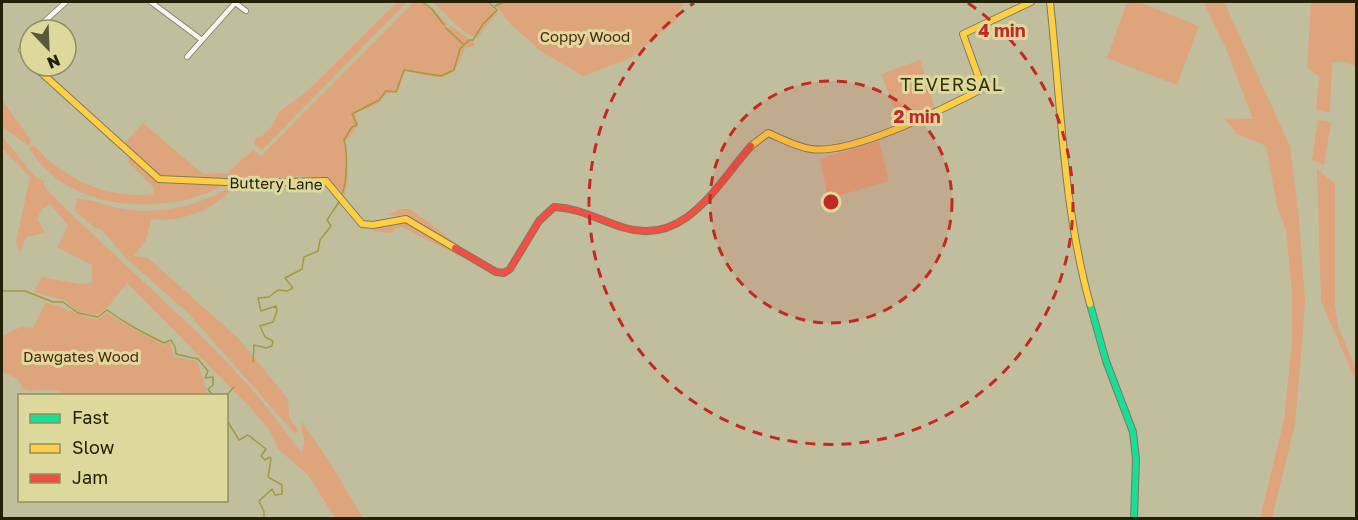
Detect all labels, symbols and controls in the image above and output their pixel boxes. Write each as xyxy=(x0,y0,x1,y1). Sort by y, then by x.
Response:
north arrow xyxy=(18,18,78,78)
text: 4 min xyxy=(978,19,1026,41)
park label: Coppy Wood xyxy=(540,27,630,45)
text: N xyxy=(44,50,63,73)
district label: TEVERSAL xyxy=(900,73,1004,95)
text: 2 min xyxy=(893,105,941,127)
street label: Buttery Lane xyxy=(229,173,323,193)
centre of rings xyxy=(821,192,841,212)
park label: Dawgates Wood xyxy=(23,347,139,365)
legend xyxy=(18,394,228,502)
text: Fast xyxy=(72,406,109,428)
text: Slow xyxy=(72,436,115,458)
text: Jam xyxy=(72,466,108,488)

